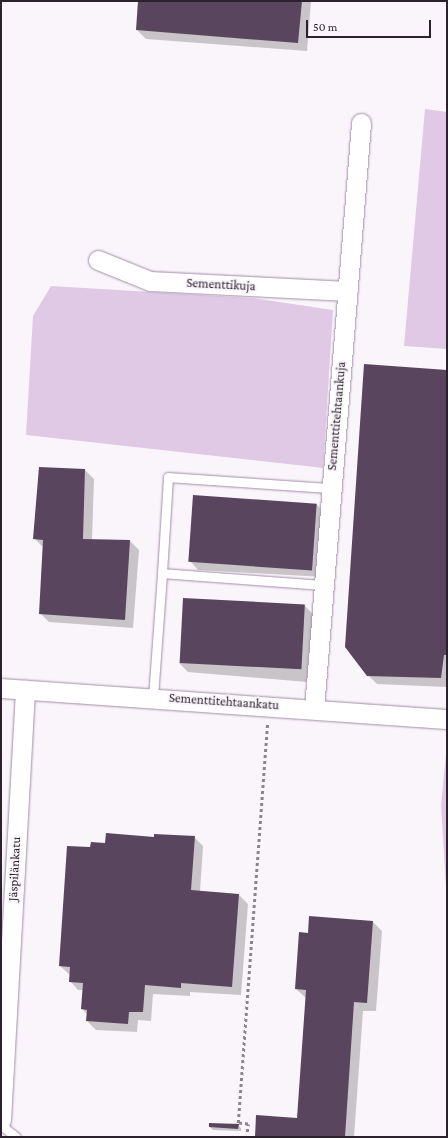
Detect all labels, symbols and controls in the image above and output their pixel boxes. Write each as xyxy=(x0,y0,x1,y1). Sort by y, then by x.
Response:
scale bar xyxy=(308,12,433,38)
text: 50 m xyxy=(313,20,337,34)
street label: Sementtikuja xyxy=(186,275,256,295)
street label: Sementtitehtaankuja xyxy=(324,361,350,471)
street label: Sementtitehtaankatu xyxy=(168,690,280,714)
street label: Jäspilänkatu xyxy=(6,836,24,902)

